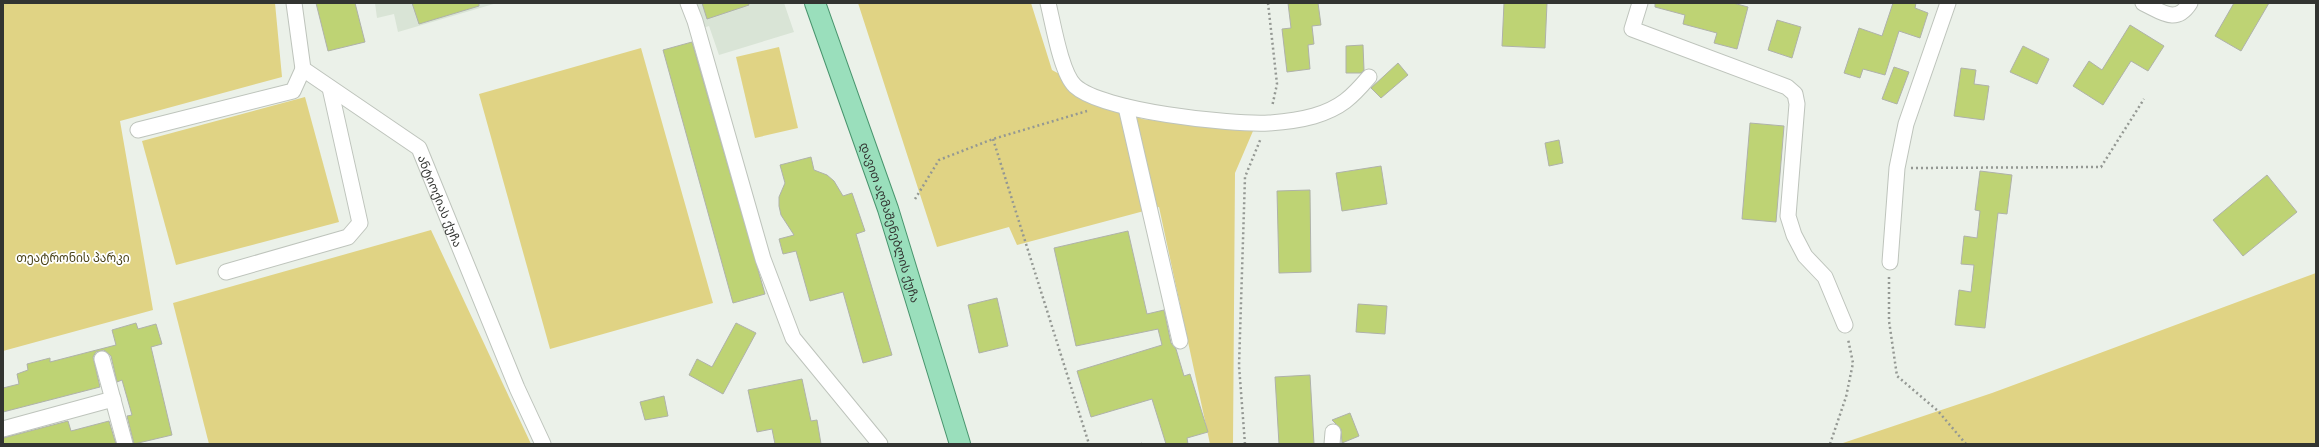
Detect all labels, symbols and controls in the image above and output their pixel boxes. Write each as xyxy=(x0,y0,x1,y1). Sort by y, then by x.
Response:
street label: დავით აღმაშენებლის ქუჩა xyxy=(856,140,924,304)
street label: ანტიოქიას ქუჩა xyxy=(415,153,466,249)
park label: თეატრონის პარკი xyxy=(16,250,130,265)

